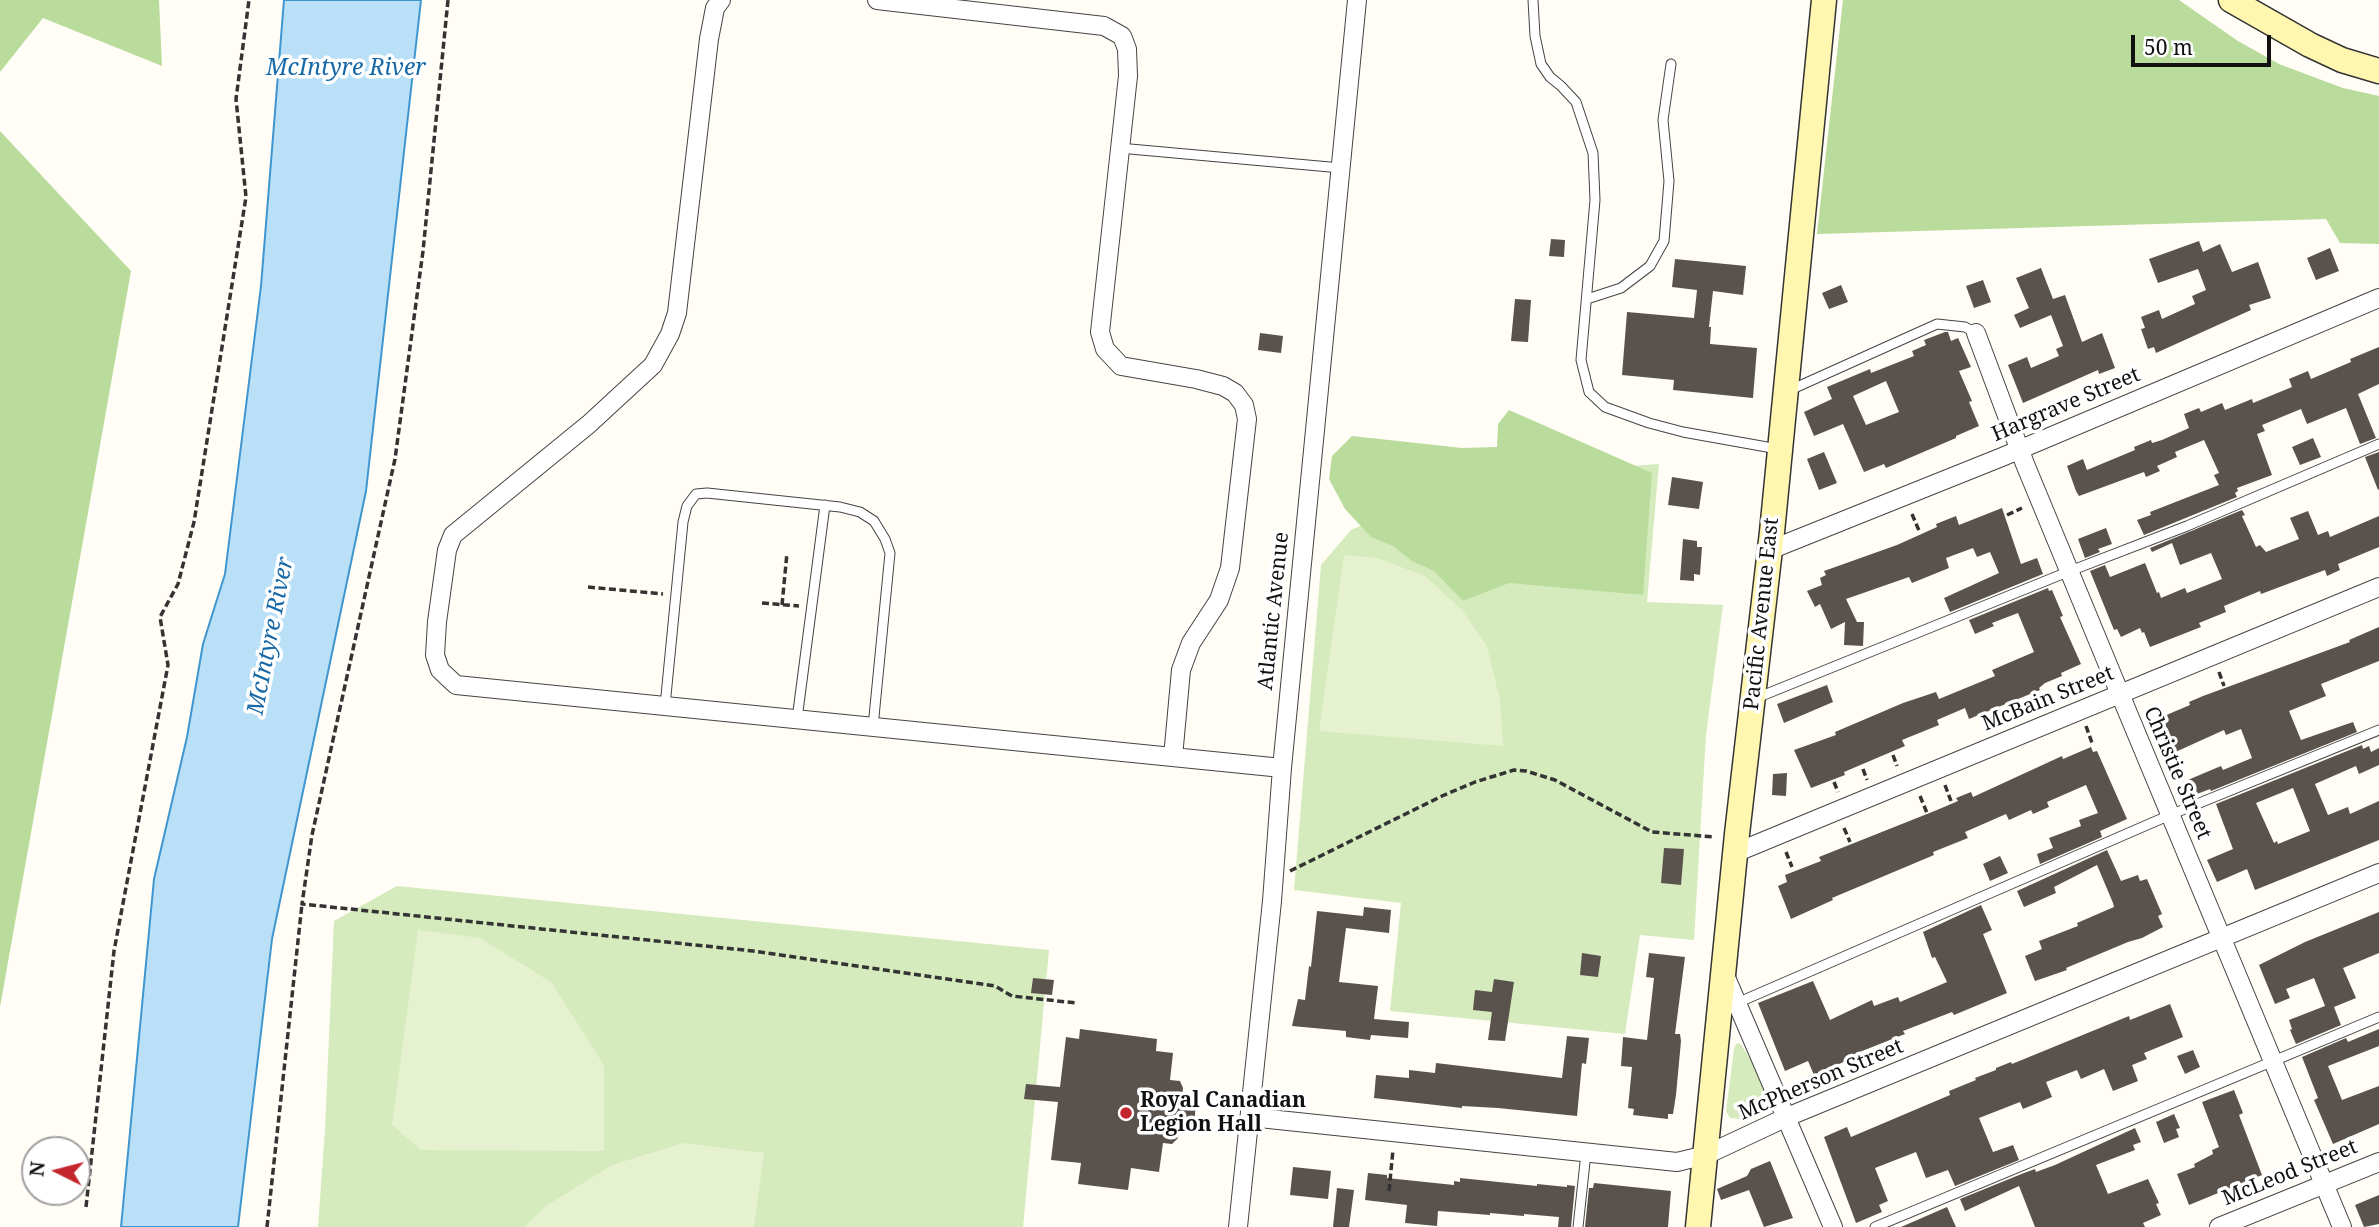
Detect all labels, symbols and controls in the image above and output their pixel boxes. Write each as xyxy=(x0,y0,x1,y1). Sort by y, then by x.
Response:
scale bar xyxy=(2134,21,2274,65)
text: 50 m xyxy=(2144,33,2193,61)
water label: McIntyre River xyxy=(266,54,426,82)
street label: Hargrave Street xyxy=(1988,362,2144,448)
street label: Pacific Avenue East xyxy=(1739,516,1785,712)
street label: Atlantic Avenue xyxy=(1253,531,1295,691)
water label: McIntyre River xyxy=(242,555,300,717)
street label: McBain Street xyxy=(1978,661,2118,737)
street label: Christie Street xyxy=(2138,703,2216,843)
street label: McPherson Street xyxy=(1735,1034,1907,1126)
place label: Royal Canadian Legion Hall xyxy=(1140,1088,1306,1138)
marker: Royal Canadian Legion Hall xyxy=(1118,1105,1134,1121)
street label: McLeod Street xyxy=(2219,1134,2361,1212)
north arrow xyxy=(21,1136,91,1206)
text: N xyxy=(23,1160,51,1178)

